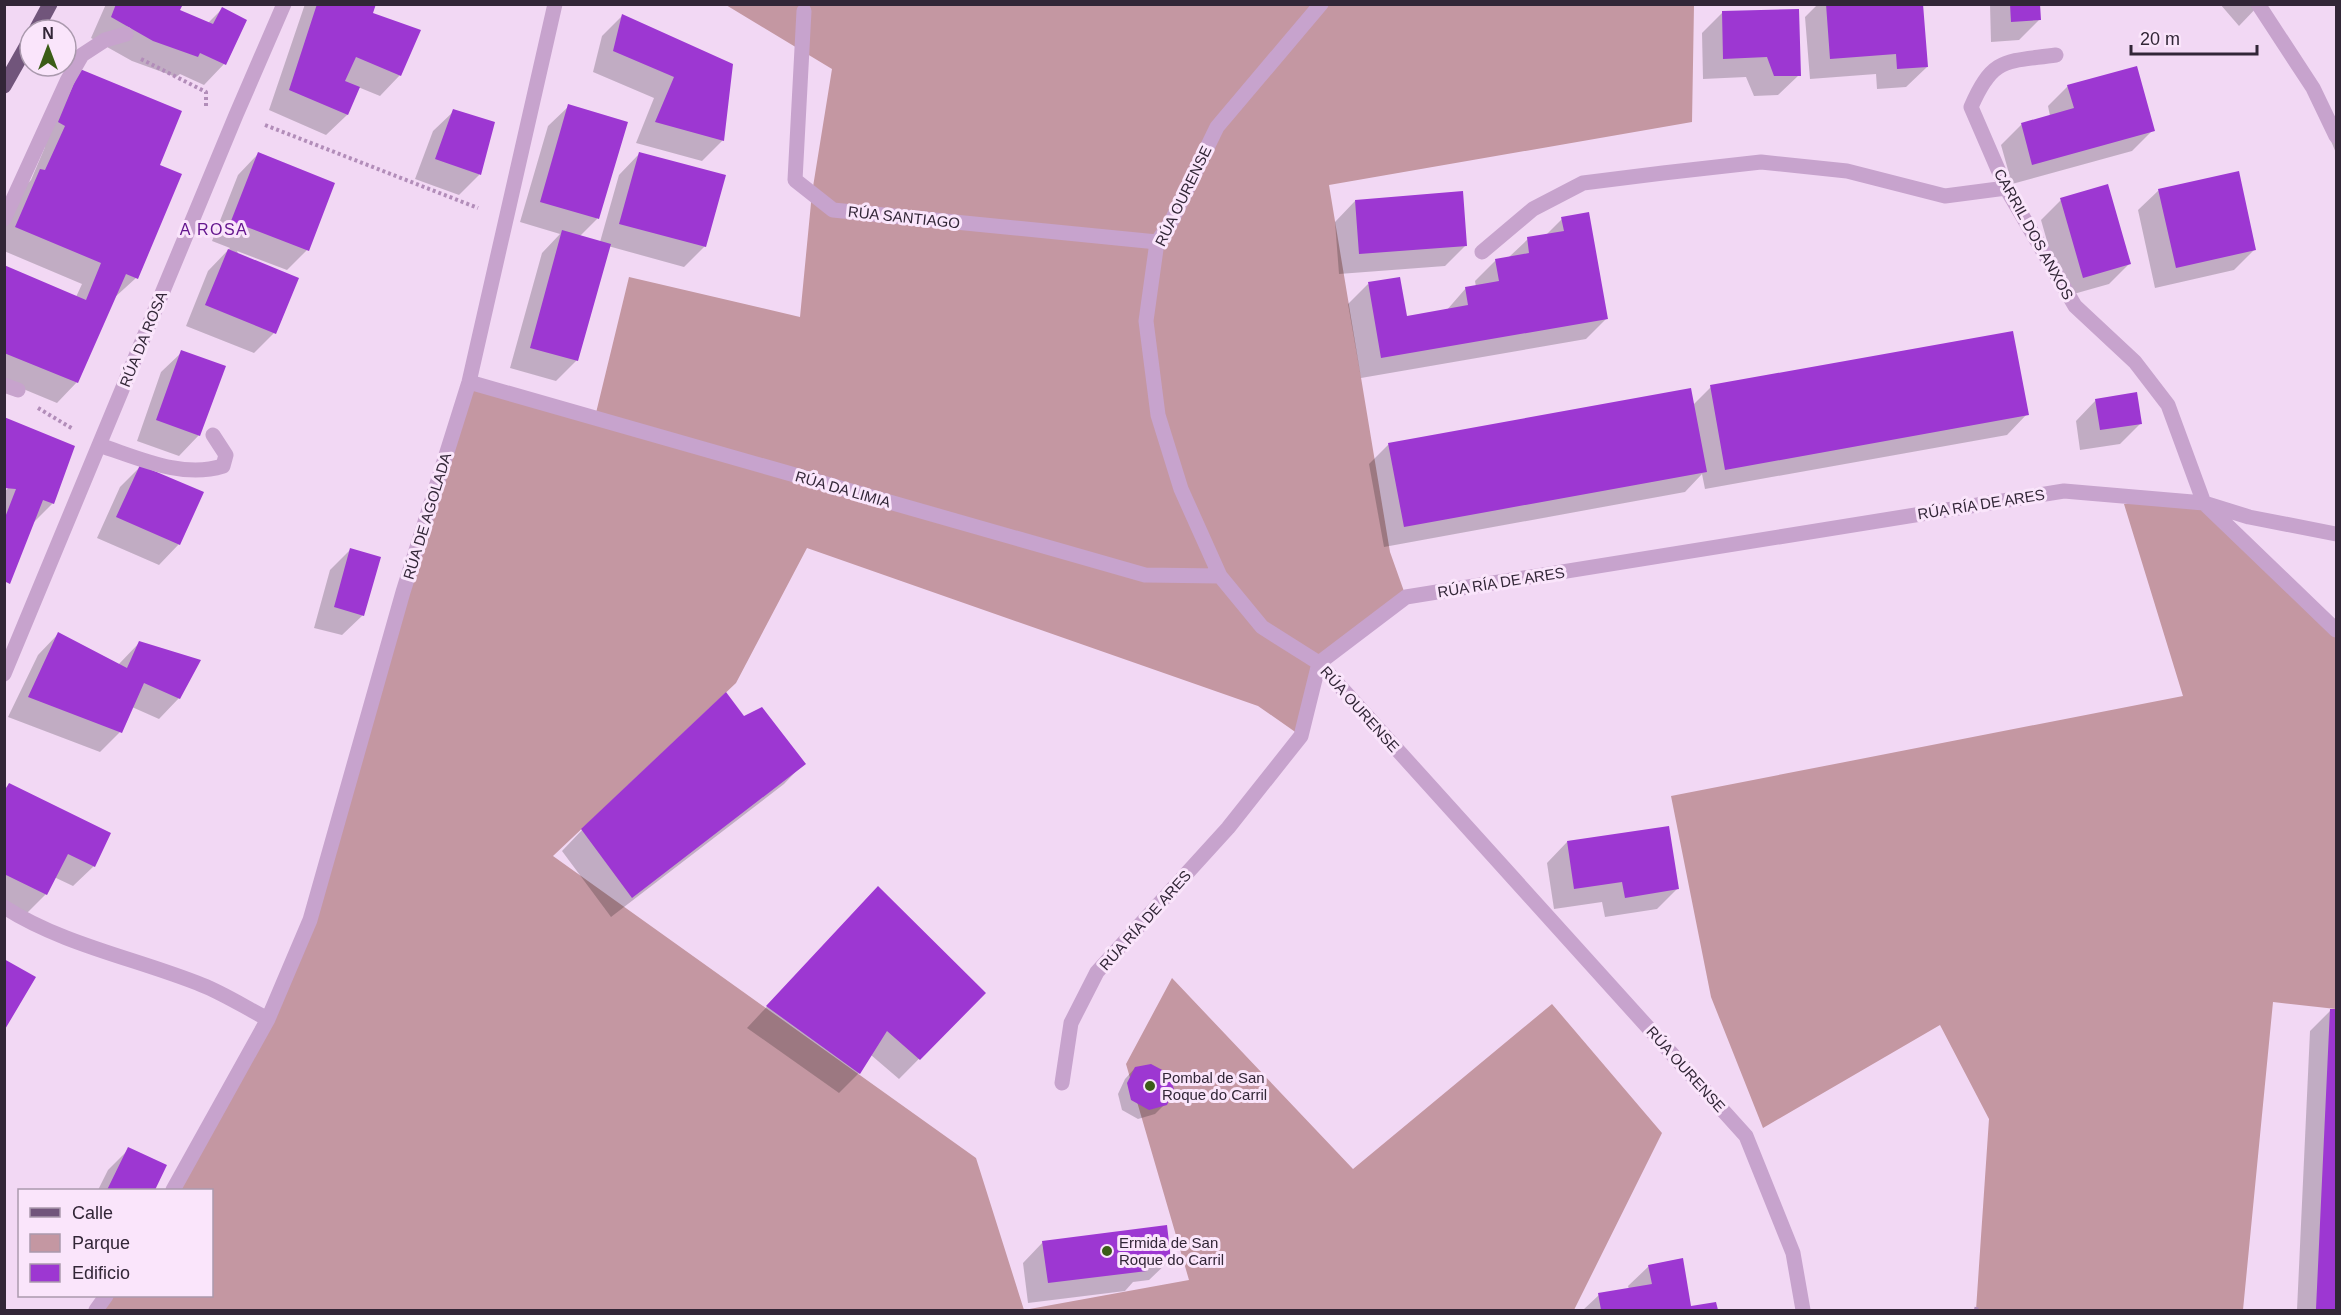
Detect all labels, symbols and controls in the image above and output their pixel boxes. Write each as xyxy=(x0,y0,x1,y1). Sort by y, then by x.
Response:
north arrow xyxy=(18,18,78,78)
scale bar xyxy=(2131,18,2257,56)
text: N xyxy=(42,25,54,42)
text: 20 m xyxy=(2140,29,2180,49)
street label: RÚA OURENSE xyxy=(1151,143,1215,249)
street label: CARRIL DOS ANXOS xyxy=(1991,166,2077,302)
street label: RÚA SANTIAGO xyxy=(847,203,961,231)
district label: A ROSA xyxy=(180,221,248,238)
street label: RÚA DA ROSA xyxy=(116,289,170,389)
street label: RÚA DE AGOLADA xyxy=(400,451,454,581)
street label: RÚA DA LIMIA xyxy=(793,467,893,511)
street label: RÚA RÍA DE ARES xyxy=(1916,486,2046,522)
street label: RÚA RÍA DE ARES xyxy=(1436,564,1566,600)
street label: RÚA OURENSE xyxy=(1317,663,1403,755)
street label: RÚA RÍA DE ARES xyxy=(1096,867,1194,973)
street label: RÚA OURENSE xyxy=(1643,1023,1729,1115)
place label: Pombal de San Roque do Carril xyxy=(1162,1069,1267,1103)
marker: Pombal de San Roque do Carril xyxy=(1143,1079,1157,1093)
legend xyxy=(18,1189,213,1297)
text: Calle xyxy=(72,1203,113,1223)
text: Parque xyxy=(72,1233,130,1253)
place label: Ermida de San Roque do Carril xyxy=(1119,1234,1224,1268)
marker: Ermida de San Roque do Carril xyxy=(1100,1244,1114,1258)
text: Edificio xyxy=(72,1263,130,1283)

